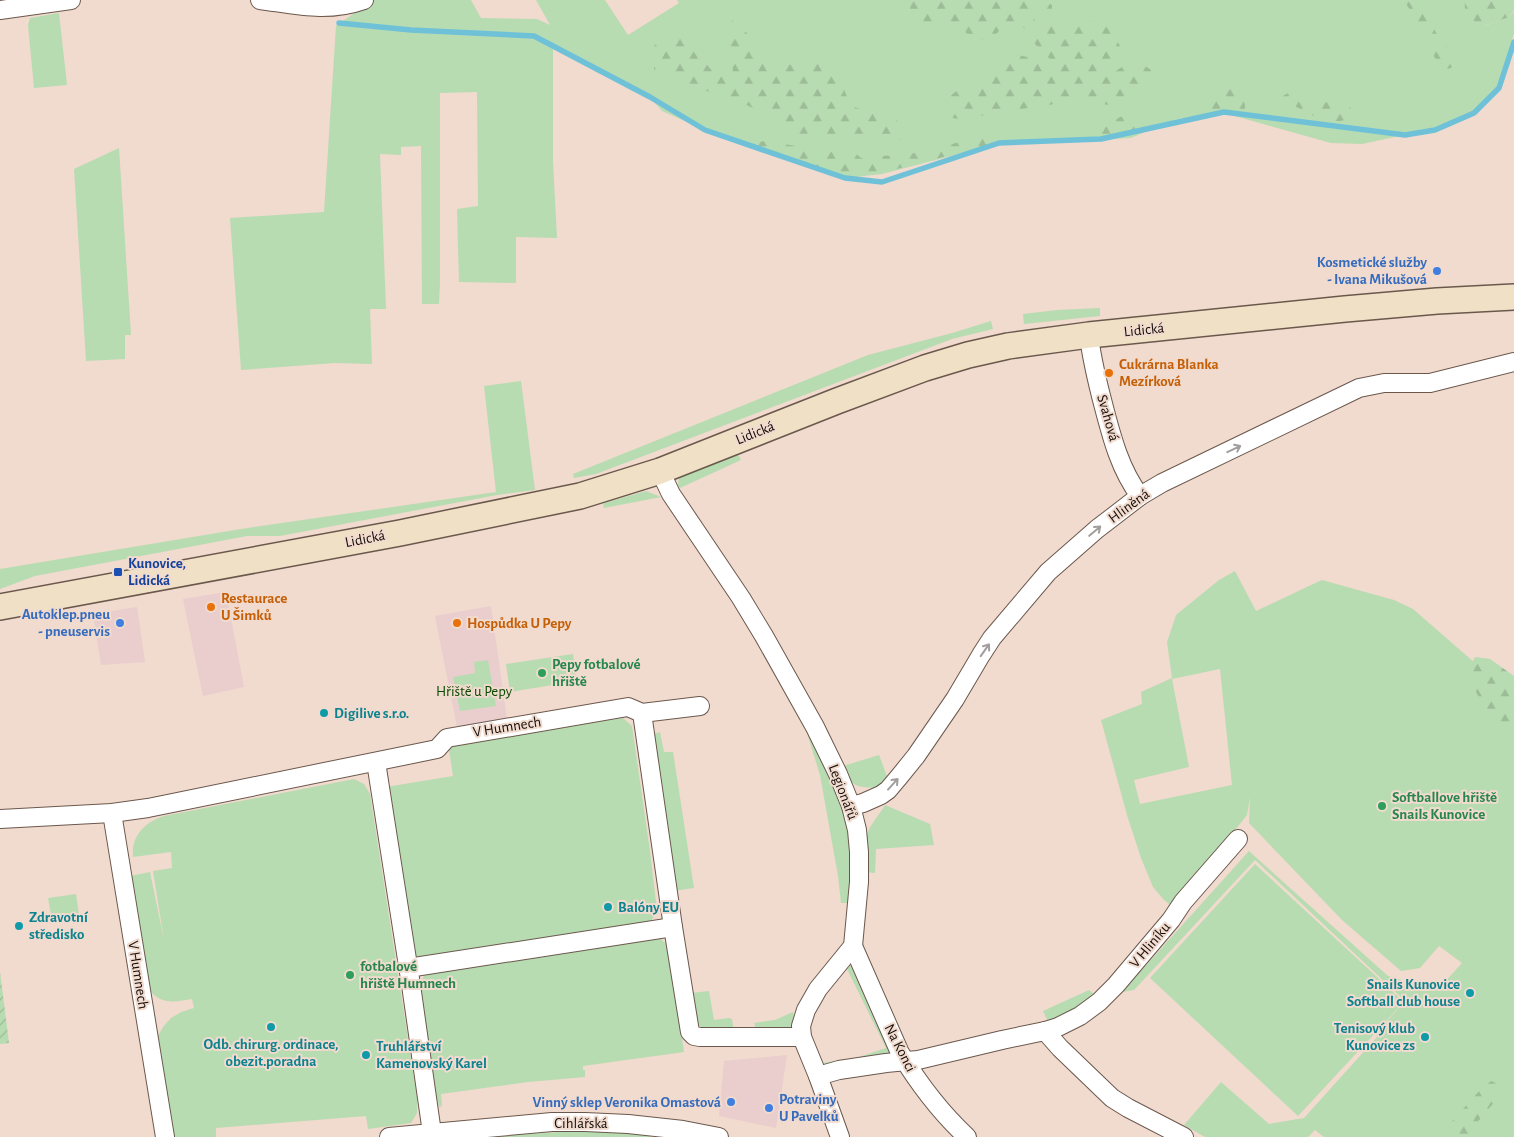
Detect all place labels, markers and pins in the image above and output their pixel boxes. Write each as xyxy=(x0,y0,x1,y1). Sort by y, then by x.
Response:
place label: Kosmetické služby - Ivana Mikušová xyxy=(1317,255,1427,287)
marker: Kosmetické služby - Ivana Mikušová xyxy=(1431,265,1443,277)
place label: Cukrárna Blanka Mezírková xyxy=(1119,357,1219,389)
marker: Cukrárna Blanka Mezírková xyxy=(1103,367,1115,379)
place label: Kunovice, Lidická xyxy=(128,556,186,588)
marker: Kunovice, Lidická xyxy=(112,566,124,578)
place label: Restaurace U Šimků xyxy=(221,591,287,623)
marker: Restaurace U Šimků xyxy=(205,601,217,613)
place label: Autoklep.pneu - pneuservis xyxy=(22,607,110,639)
place label: Hospůdka U Pepy xyxy=(467,616,572,631)
marker: Autoklep.pneu - pneuservis xyxy=(114,617,126,629)
marker: Hospůdka U Pepy xyxy=(451,617,463,629)
place label: Pepy fotbalové hřiště xyxy=(552,657,641,689)
marker: Pepy fotbalové hřiště xyxy=(536,667,548,679)
place label: Digilive s.r.o. xyxy=(334,706,409,721)
marker: Digilive s.r.o. xyxy=(318,707,330,719)
place label: Softballove hřiště Snails Kunovice xyxy=(1392,790,1497,822)
marker: Softballove hřiště Snails Kunovice xyxy=(1376,800,1388,812)
place label: Balóny EU xyxy=(618,900,679,915)
marker: Balóny EU xyxy=(602,901,614,913)
place label: Zdravotní středisko xyxy=(29,910,89,942)
marker: Zdravotní středisko xyxy=(13,920,25,932)
place label: fotbalové hřiště Humnech xyxy=(360,959,456,991)
marker: fotbalové hřiště Humnech xyxy=(344,969,356,981)
place label: Snails Kunovice Softball club house xyxy=(1347,977,1460,1009)
marker: Snails Kunovice Softball club house xyxy=(1464,987,1476,999)
marker: Odb. chirurg. ordinace, obezit.poradna xyxy=(265,1021,277,1033)
place label: Tenisový klub Kunovice zs xyxy=(1334,1021,1415,1053)
marker: Tenisový klub Kunovice zs xyxy=(1419,1031,1431,1043)
place label: Odb. chirurg. ordinace, obezit.poradna xyxy=(204,1037,338,1069)
place label: Truhlářství Kamenovský Karel xyxy=(376,1039,487,1071)
marker: Truhlářství Kamenovský Karel xyxy=(360,1049,372,1061)
place label: Potraviny U Pavelků xyxy=(779,1092,839,1124)
place label: Vinný sklep Veronika Omastová xyxy=(533,1095,721,1110)
marker: Vinný sklep Veronika Omastová xyxy=(725,1096,737,1108)
marker: Potraviny U Pavelků xyxy=(763,1102,775,1114)

